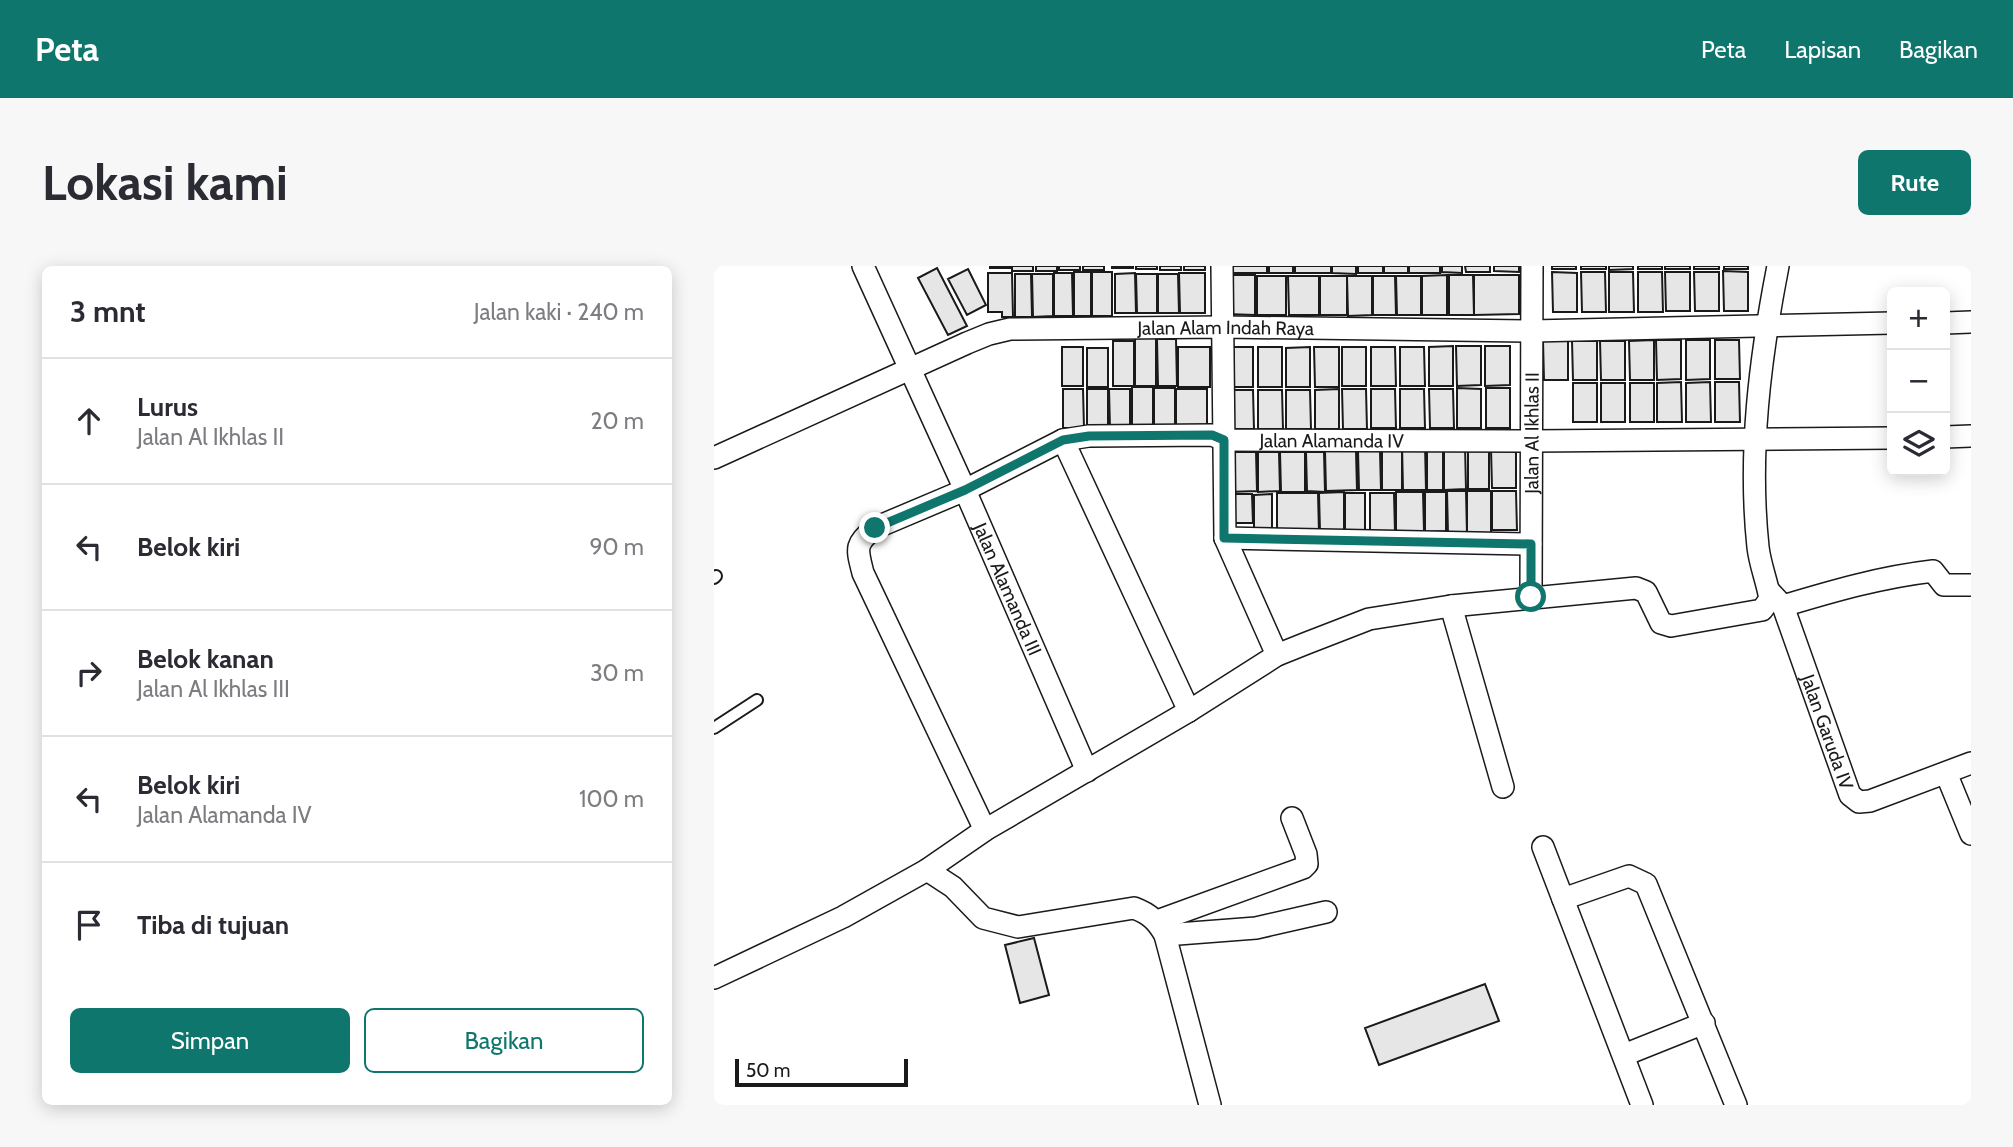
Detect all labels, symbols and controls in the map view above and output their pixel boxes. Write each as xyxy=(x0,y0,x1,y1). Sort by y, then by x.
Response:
text: Peta xyxy=(35,29,99,69)
text: Peta xyxy=(1701,35,1746,64)
text: Lapisan xyxy=(1784,35,1861,64)
text: Bagikan xyxy=(1899,35,1978,64)
button: Rute xyxy=(1858,150,1971,215)
text: Lokasi kami xyxy=(42,153,288,212)
map controls xyxy=(1887,287,1950,476)
button: + xyxy=(1887,287,1950,350)
text: 3 mnt xyxy=(70,293,146,330)
text: Jalan kaki · 240 m xyxy=(474,298,644,326)
street label: Jalan Alam Indah Raya xyxy=(1136,315,1314,340)
button: − xyxy=(1887,350,1950,413)
street label: Jalan Al Ikhlas II xyxy=(1520,372,1543,495)
text: Lurus xyxy=(137,391,198,423)
icon: ahead xyxy=(70,402,108,440)
text: 20 m xyxy=(591,407,644,435)
button: layers xyxy=(1887,413,1950,476)
text: Jalan Al Ikhlas II xyxy=(137,423,284,451)
street label: Jalan Alamanda IV xyxy=(1258,429,1404,452)
route end xyxy=(859,512,890,543)
street label: Jalan Alamanda III xyxy=(969,518,1047,659)
icon: left xyxy=(70,528,108,566)
text: Belok kiri xyxy=(137,531,240,563)
text: 90 m xyxy=(590,533,644,561)
route start xyxy=(1515,581,1546,612)
text: Belok kanan xyxy=(137,643,274,675)
icon: right xyxy=(70,654,108,692)
text: 30 m xyxy=(590,659,644,687)
street label: Jalan Garuda IV xyxy=(1796,670,1859,793)
text: Jalan Al Ikhlas III xyxy=(137,675,290,703)
text: Belok kiri xyxy=(137,769,240,801)
icon: left xyxy=(70,780,108,818)
text: 100 m xyxy=(579,785,644,813)
text: Jalan Alamanda IV xyxy=(137,801,312,829)
icon: arrive xyxy=(70,906,108,944)
text: Tiba di tujuan xyxy=(137,909,289,941)
button: Simpan xyxy=(70,1008,350,1073)
button: Bagikan xyxy=(364,1008,644,1073)
scale bar xyxy=(735,1056,908,1088)
text: 50 m xyxy=(746,1059,790,1082)

